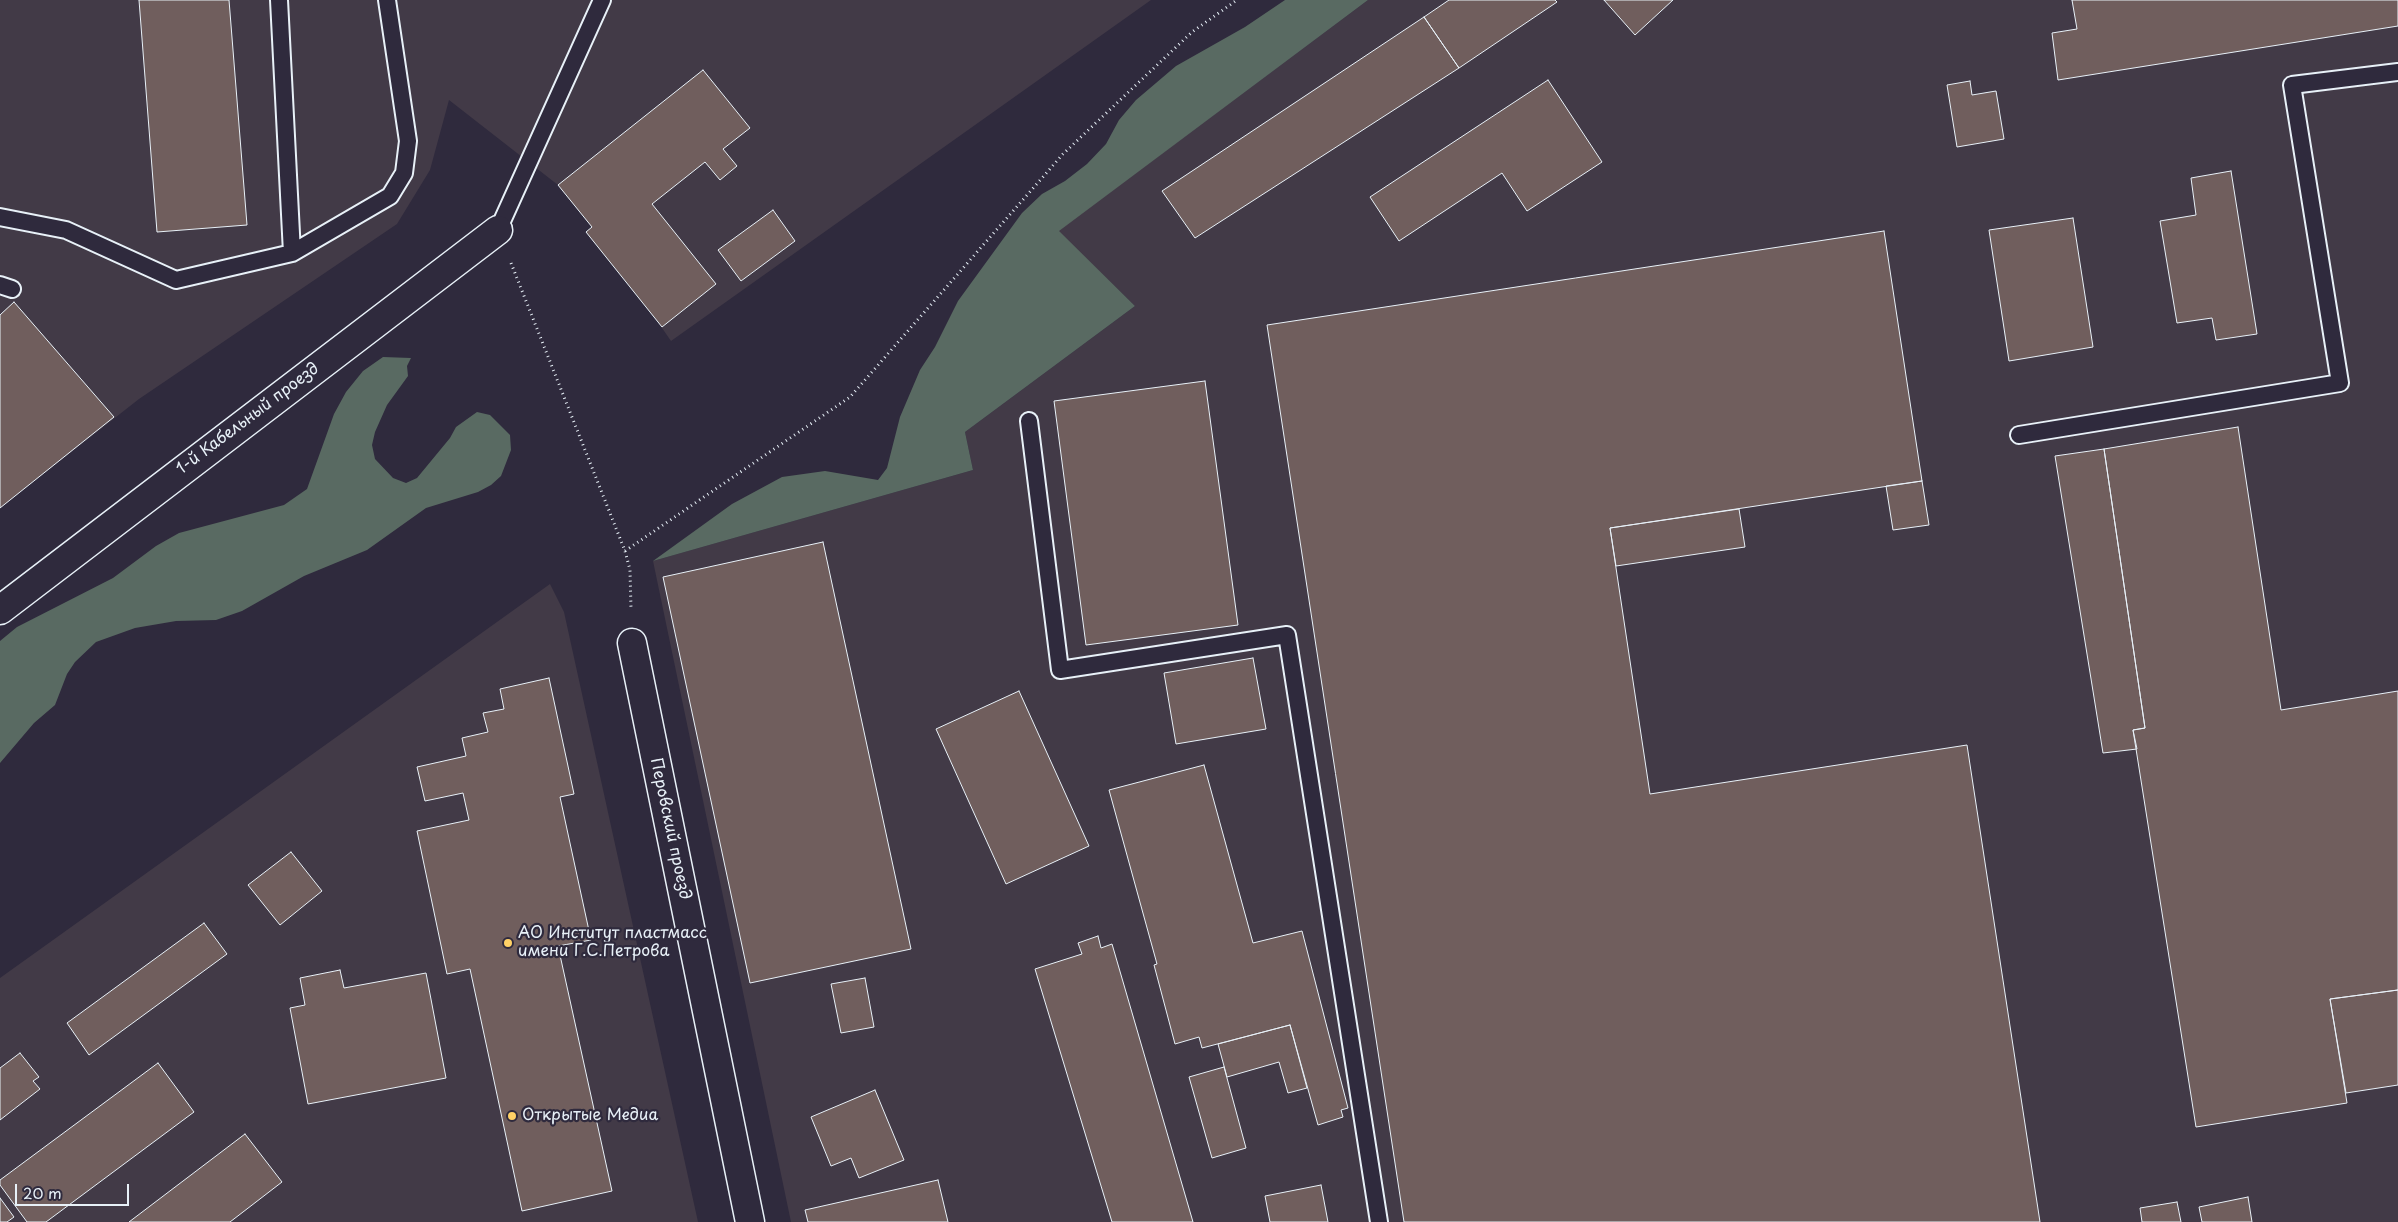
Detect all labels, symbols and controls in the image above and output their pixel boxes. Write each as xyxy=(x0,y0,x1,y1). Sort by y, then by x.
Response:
street label: 1-й Кабельный проезд xyxy=(173,359,323,479)
street label: Перовский проезд xyxy=(646,756,694,902)
place label: АО Институт пластмасс имени Г.С.Петрова xyxy=(518,924,707,962)
marker: АО Институт пластмасс имени Г.С.Петрова xyxy=(502,937,514,949)
place label: Открытые Медиа xyxy=(522,1106,658,1126)
marker: Открытые Медиа xyxy=(506,1110,518,1122)
scale bar xyxy=(18,1174,131,1206)
text: 20 m xyxy=(23,1181,62,1204)

